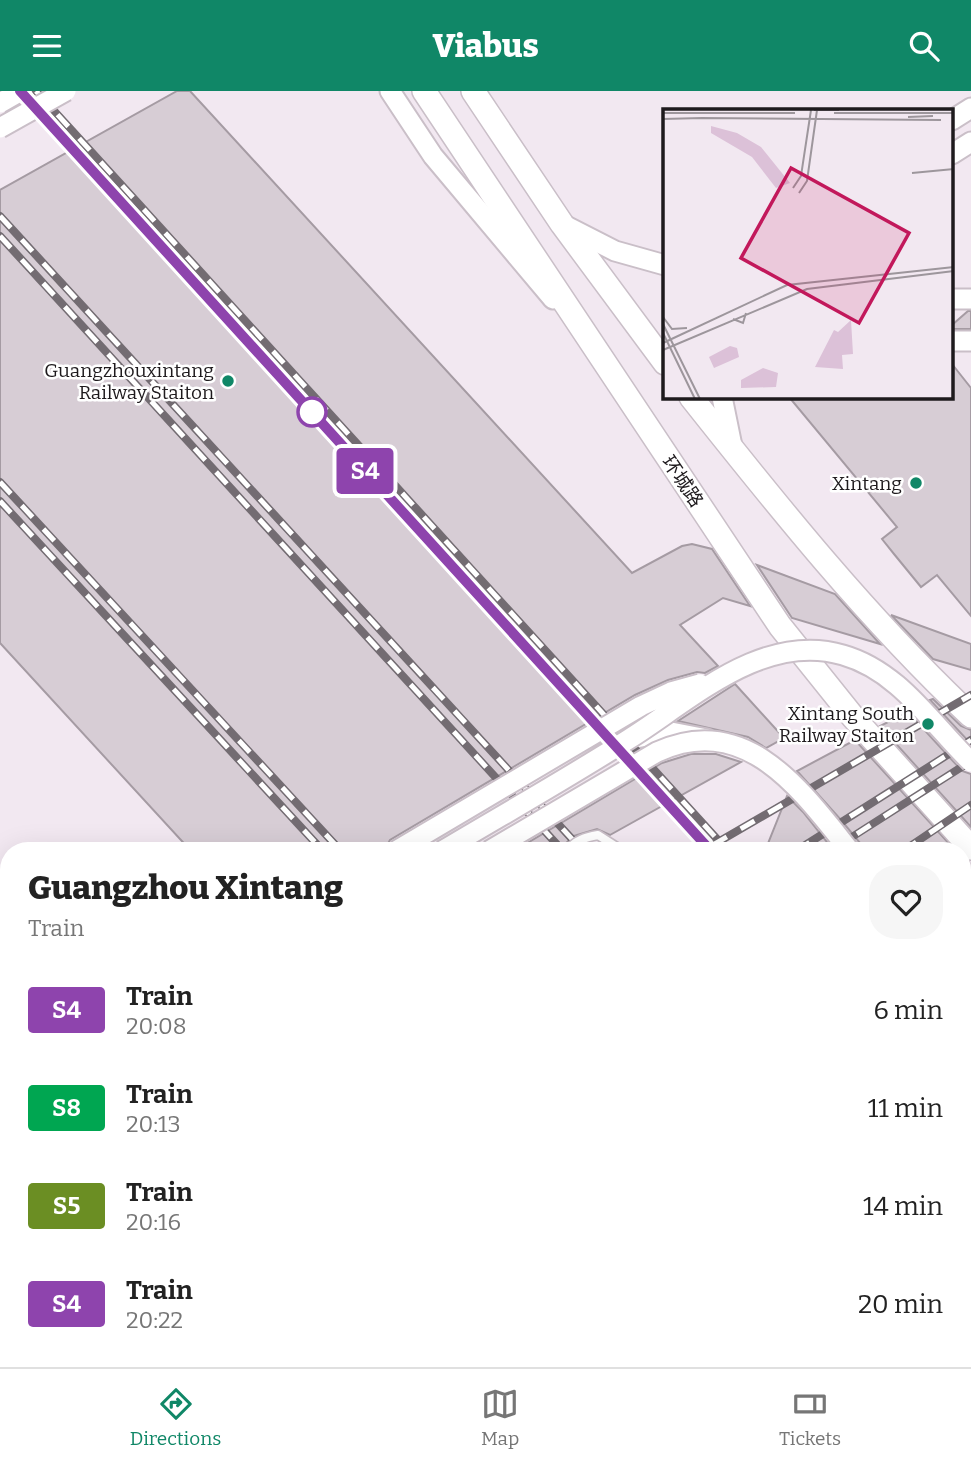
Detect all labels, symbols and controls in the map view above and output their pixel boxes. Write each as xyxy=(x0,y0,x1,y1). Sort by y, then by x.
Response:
icon: menu xyxy=(28,27,66,65)
text: Viabus xyxy=(432,27,539,65)
icon: search xyxy=(905,27,943,65)
inset map xyxy=(663,109,954,399)
place label: Guangzhouxintang Railway Staiton xyxy=(44,359,214,404)
marker: Guangzhouxintang Railway Staiton xyxy=(220,373,236,389)
unlabelled marker xyxy=(297,397,327,427)
line badge: S4 xyxy=(334,448,396,494)
street label: 环城路 xyxy=(657,451,708,511)
text: S4 xyxy=(350,457,380,485)
place label: Xintang xyxy=(832,472,902,495)
marker: Xintang xyxy=(908,475,924,491)
place label: Xintang South Railway Staiton xyxy=(779,702,914,747)
marker: Xintang South Railway Staiton xyxy=(920,716,936,732)
button: heart xyxy=(869,865,943,939)
text: Guangzhou Xintang xyxy=(28,868,343,908)
text: Train xyxy=(28,914,84,942)
text: Train xyxy=(126,981,193,1012)
text: 6 min xyxy=(874,995,943,1026)
text: S4 xyxy=(52,996,81,1024)
text: 20:08 xyxy=(126,1012,187,1040)
text: Train xyxy=(126,1079,193,1110)
text: 11 min xyxy=(868,1093,943,1124)
text: S8 xyxy=(52,1094,81,1122)
text: 20:13 xyxy=(126,1110,181,1138)
text: Train xyxy=(126,1177,193,1208)
text: 14 min xyxy=(863,1191,943,1222)
text: S5 xyxy=(53,1192,80,1220)
text: 20:16 xyxy=(126,1208,181,1236)
text: Train xyxy=(126,1275,193,1306)
text: 20 min xyxy=(858,1289,943,1320)
text: S4 xyxy=(52,1290,81,1318)
text: 20:22 xyxy=(126,1306,183,1334)
tab: Directions xyxy=(130,1385,221,1450)
tab: Map xyxy=(481,1385,519,1450)
tab: Tickets xyxy=(779,1385,841,1450)

